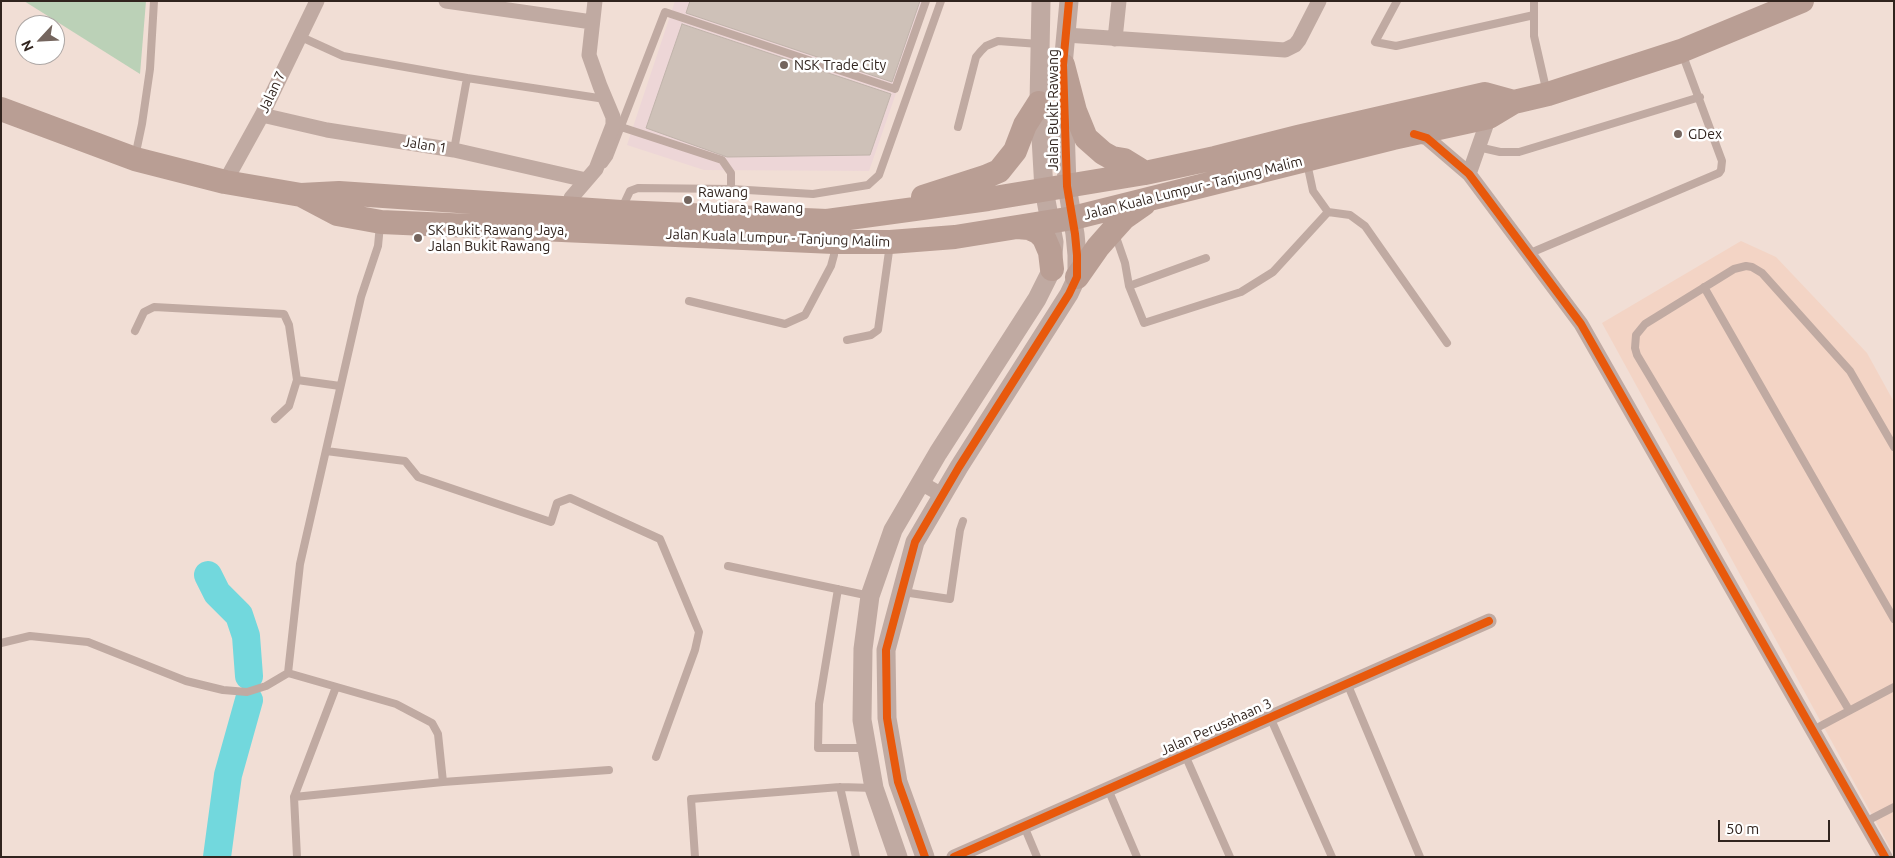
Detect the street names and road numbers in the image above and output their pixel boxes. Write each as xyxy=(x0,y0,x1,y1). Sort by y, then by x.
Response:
street label: Jalan Bukit Rawang xyxy=(1045,49,1061,171)
street label: Jalan 7 xyxy=(255,68,289,116)
street label: Jalan 1 xyxy=(402,133,448,157)
street label: Jalan Kuala Lumpur - Tanjung Malim xyxy=(1082,153,1304,223)
street label: Jalan Kuala Lumpur - Tanjung Malim xyxy=(665,226,891,250)
street label: Jalan Perusahaan 3 xyxy=(1158,695,1274,759)

